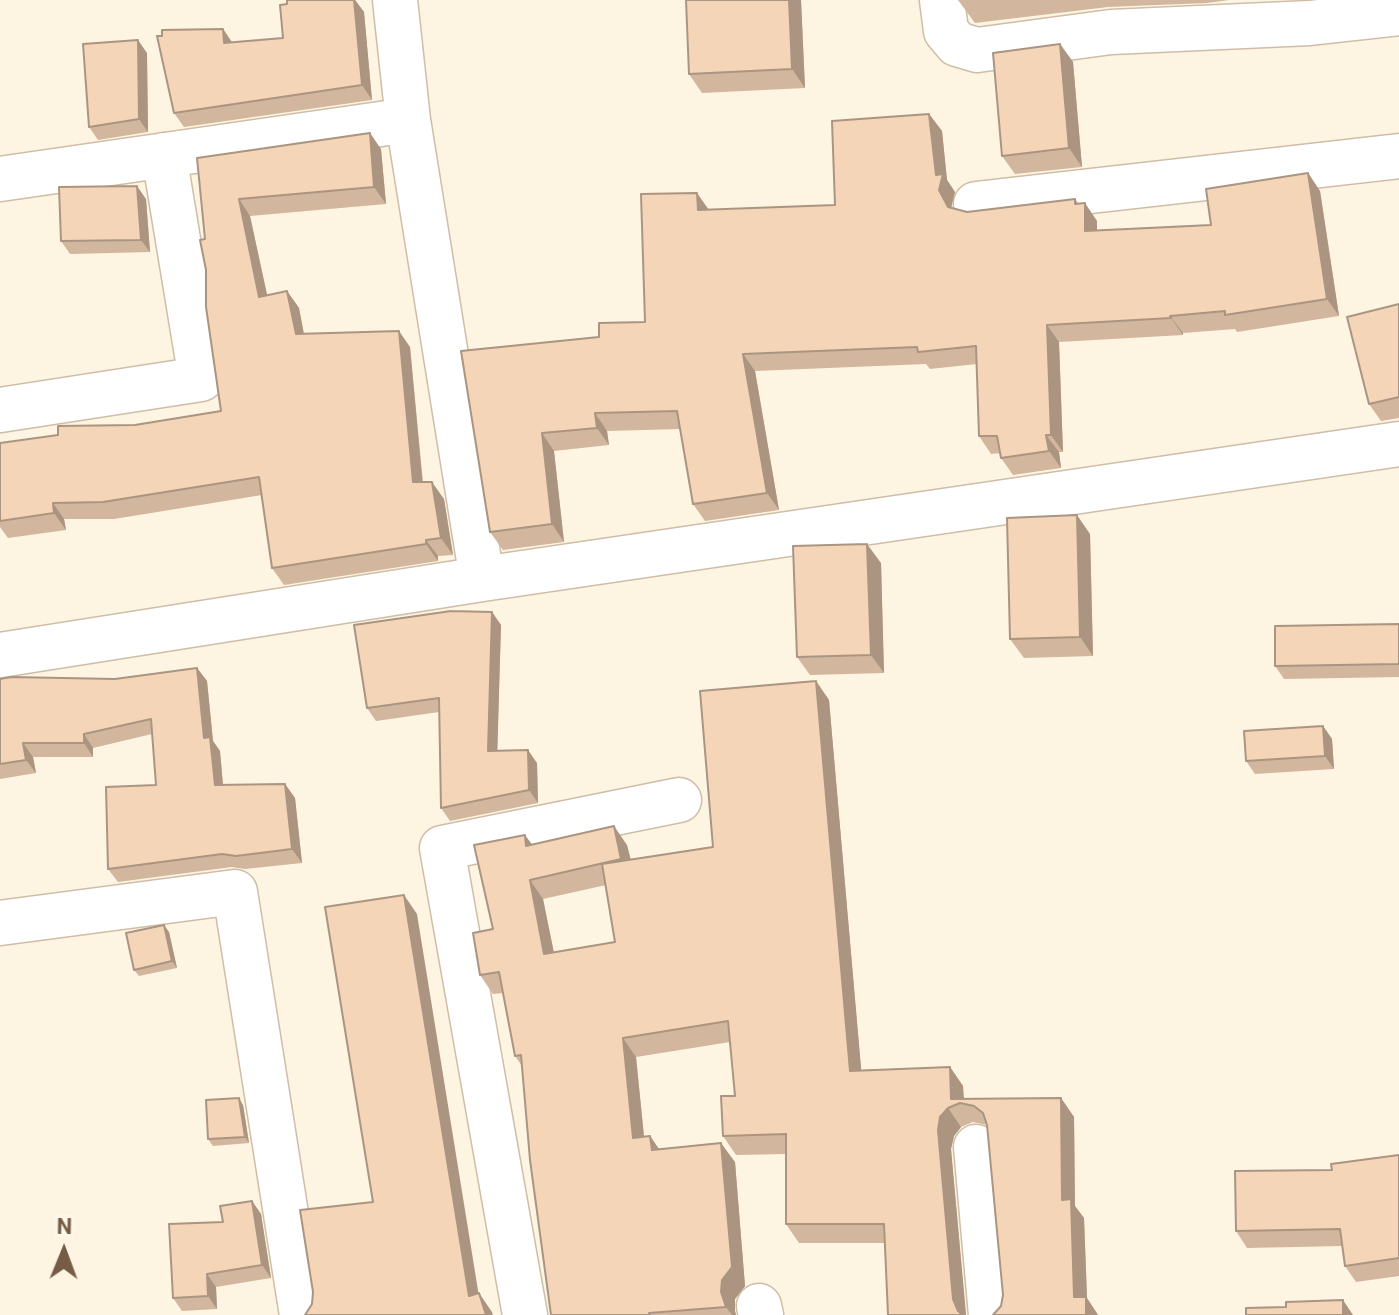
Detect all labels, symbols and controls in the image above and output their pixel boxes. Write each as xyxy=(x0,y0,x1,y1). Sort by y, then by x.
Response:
north arrow xyxy=(24,1211,104,1291)
text: N xyxy=(56,1214,72,1239)

